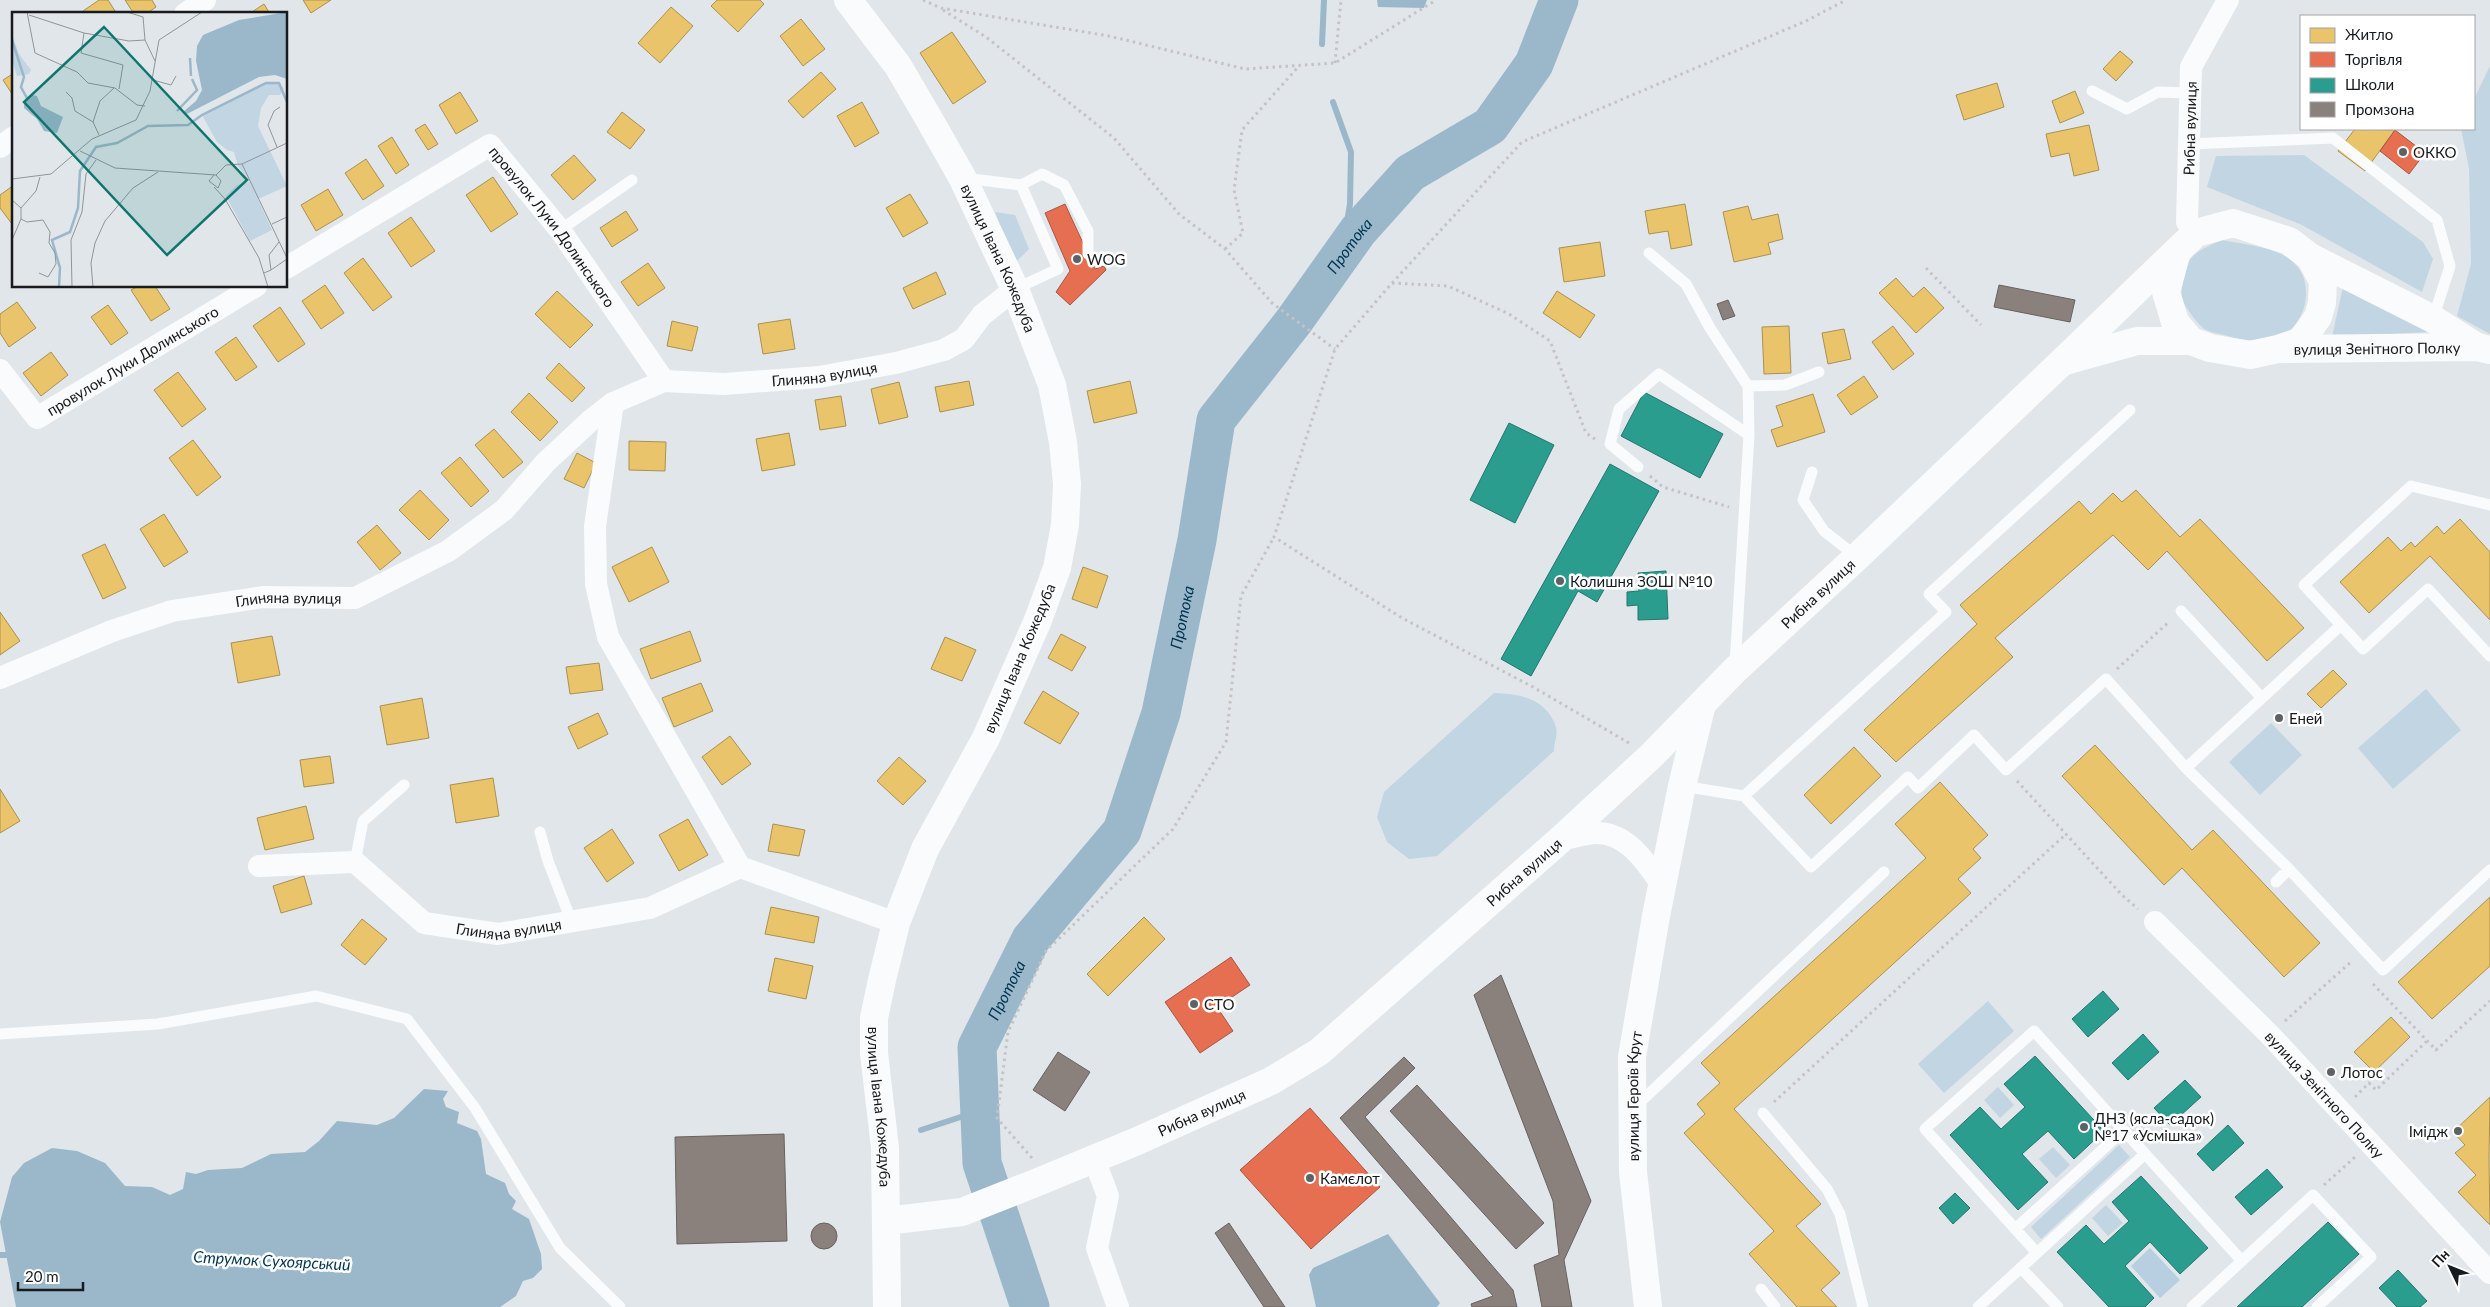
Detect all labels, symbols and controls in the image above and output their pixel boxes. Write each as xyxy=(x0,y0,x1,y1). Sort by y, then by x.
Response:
inset map xyxy=(12,12,288,288)
legend xyxy=(2300,15,2475,130)
text: Житло xyxy=(2345,25,2393,43)
text: Торгівля xyxy=(2345,50,2402,68)
text: Школи xyxy=(2345,75,2394,93)
street label: Рибна вулиця xyxy=(2179,81,2200,176)
text: Промзона xyxy=(2345,100,2415,118)
street label: провулок Луки Долинського xyxy=(486,142,619,310)
place label: ОККО xyxy=(2413,143,2457,161)
marker: ОККО xyxy=(2397,146,2409,158)
street label: вулиця Івана Кожедуба xyxy=(958,181,1040,335)
water label: Протока xyxy=(1322,213,1375,276)
place label: WOG xyxy=(1087,250,1125,268)
marker: WOG xyxy=(1071,253,1083,265)
street label: провулок Луки Долинського xyxy=(43,302,222,419)
street label: вулиця Зенітного Полку xyxy=(2294,338,2461,358)
street label: Глиняна вулиця xyxy=(771,358,878,389)
street label: Рибна вулиця xyxy=(1777,555,1858,632)
place label: Колишня ЗОШ №10 xyxy=(1570,572,1713,590)
marker: Колишня ЗОШ №10 xyxy=(1554,575,1566,587)
street label: вулиця Івана Кожедуба xyxy=(979,581,1059,735)
water label: Протока xyxy=(1165,584,1197,651)
street label: Глиняна вулиця xyxy=(234,588,342,610)
place label: Еней xyxy=(2289,709,2322,727)
marker: Еней xyxy=(2273,712,2285,724)
street label: Рибна вулиця xyxy=(1482,834,1565,910)
street label: Глиняна вулиця xyxy=(455,914,563,944)
water label: Протока xyxy=(983,957,1029,1023)
place label: СТО xyxy=(1204,995,1234,1013)
marker: СТО xyxy=(1188,998,1200,1010)
street label: вулиця Івана Кожедуба xyxy=(865,1027,894,1187)
street label: вулиця Зенітного Полку xyxy=(2262,1027,2388,1162)
street label: вулиця Героїв Крут xyxy=(1623,1029,1645,1161)
place label: Лотос xyxy=(2340,1063,2383,1081)
marker: Лотос xyxy=(2325,1066,2337,1078)
street label: Рибна вулиця xyxy=(1155,1085,1248,1140)
place label: ДНЗ (ясла-садок) №17 «Усмішка» xyxy=(2094,1109,2214,1144)
marker: ДНЗ (ясла-садок) №17 «Усмішка» xyxy=(2078,1121,2090,1133)
place label: Імідж xyxy=(2409,1122,2448,1140)
marker: Імідж xyxy=(2452,1125,2464,1137)
place label: Камєлот xyxy=(1320,1169,1380,1187)
marker: Камєлот xyxy=(1304,1172,1316,1184)
north arrow xyxy=(2425,1242,2475,1292)
text: Пн xyxy=(2428,1245,2453,1270)
water label: Струмок Сухоярський xyxy=(193,1246,351,1274)
scale bar xyxy=(18,1260,82,1292)
text: 20 m xyxy=(25,1267,59,1285)

